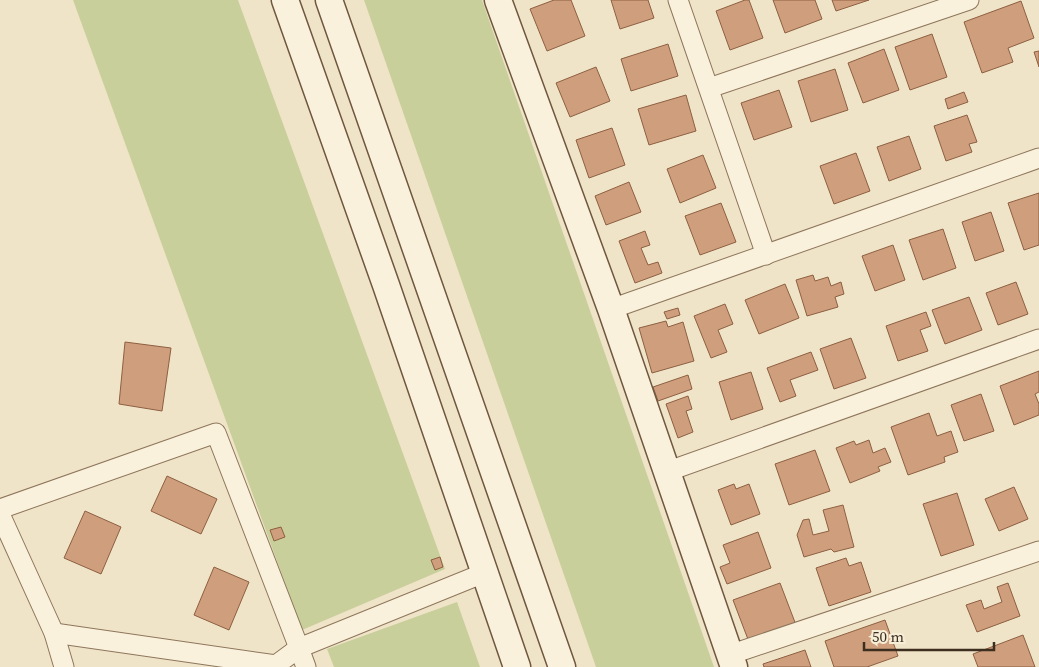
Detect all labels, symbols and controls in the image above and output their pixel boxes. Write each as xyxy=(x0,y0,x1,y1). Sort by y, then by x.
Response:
scale bar xyxy=(864,620,994,652)
text: 50 m xyxy=(872,626,904,647)

